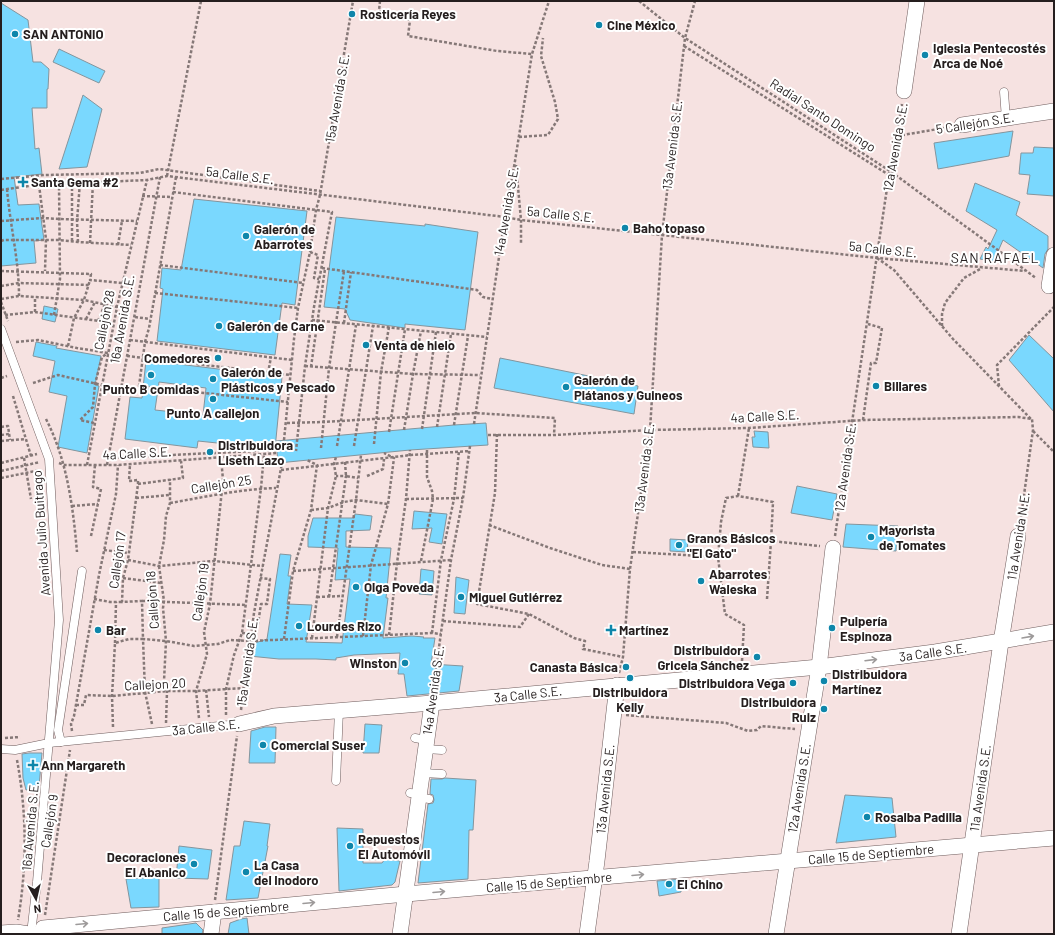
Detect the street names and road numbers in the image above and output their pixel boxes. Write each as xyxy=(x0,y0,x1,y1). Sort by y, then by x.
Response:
street label: 15a Avenida S.E. xyxy=(321,52,353,144)
street label: Radial Santo Domingo xyxy=(767,75,879,155)
street label: 13a Avenida S.E. xyxy=(659,99,685,191)
street label: 12a Avenida S.E. xyxy=(879,101,911,193)
street label: 5 Callejón S.E. xyxy=(935,109,1015,137)
street label: 5a Calle S.E. xyxy=(205,163,275,187)
street label: 14a Avenida S.E. xyxy=(490,165,522,257)
street label: 5a Calle S.E. xyxy=(526,202,596,226)
street label: 5a Calle S.E. xyxy=(848,237,918,261)
street label: 16a Avenida S.E. xyxy=(106,273,138,365)
street label: Callejón 28 xyxy=(90,289,118,351)
street label: 4a Calle S.E. xyxy=(730,406,800,426)
street label: 12a Avenida S.E. xyxy=(831,421,859,513)
street label: 13a Avenida S.E. xyxy=(631,422,657,514)
street label: 4a Calle S.E. xyxy=(102,443,172,463)
street label: Avenida Julio Buitrago xyxy=(29,470,53,596)
street label: Callejón 25 xyxy=(190,471,253,497)
street label: 11a Avenida N.E. xyxy=(1003,491,1033,581)
street label: Callejón 17 xyxy=(105,530,129,590)
street label: Callejón 19 xyxy=(188,562,212,622)
street label: Callejón 18 xyxy=(142,570,162,630)
street label: 15a Avenida S.E. xyxy=(233,616,261,708)
street label: 3a Calle S.E. xyxy=(898,639,968,665)
street label: 14a Avenida S.E. xyxy=(419,644,447,736)
street label: Callejon 20 xyxy=(124,674,186,694)
street label: 3a Calle S.E. xyxy=(493,682,563,706)
street label: 3a Calle S.E. xyxy=(171,715,241,739)
street label: 12a Avenida S.E. xyxy=(784,742,814,834)
street label: 13a Avenida S.E. xyxy=(592,743,618,835)
street label: 11a Avenida S.E. xyxy=(966,743,994,833)
street label: 16a Avenida S.E. xyxy=(18,780,42,872)
street label: Callejón 9 xyxy=(37,793,61,849)
street label: Calle 15 de Septiembre xyxy=(807,841,935,867)
street label: Calle 15 de Septiembre xyxy=(485,869,613,895)
street label: Calle 15 de Septiembre xyxy=(162,898,290,924)

